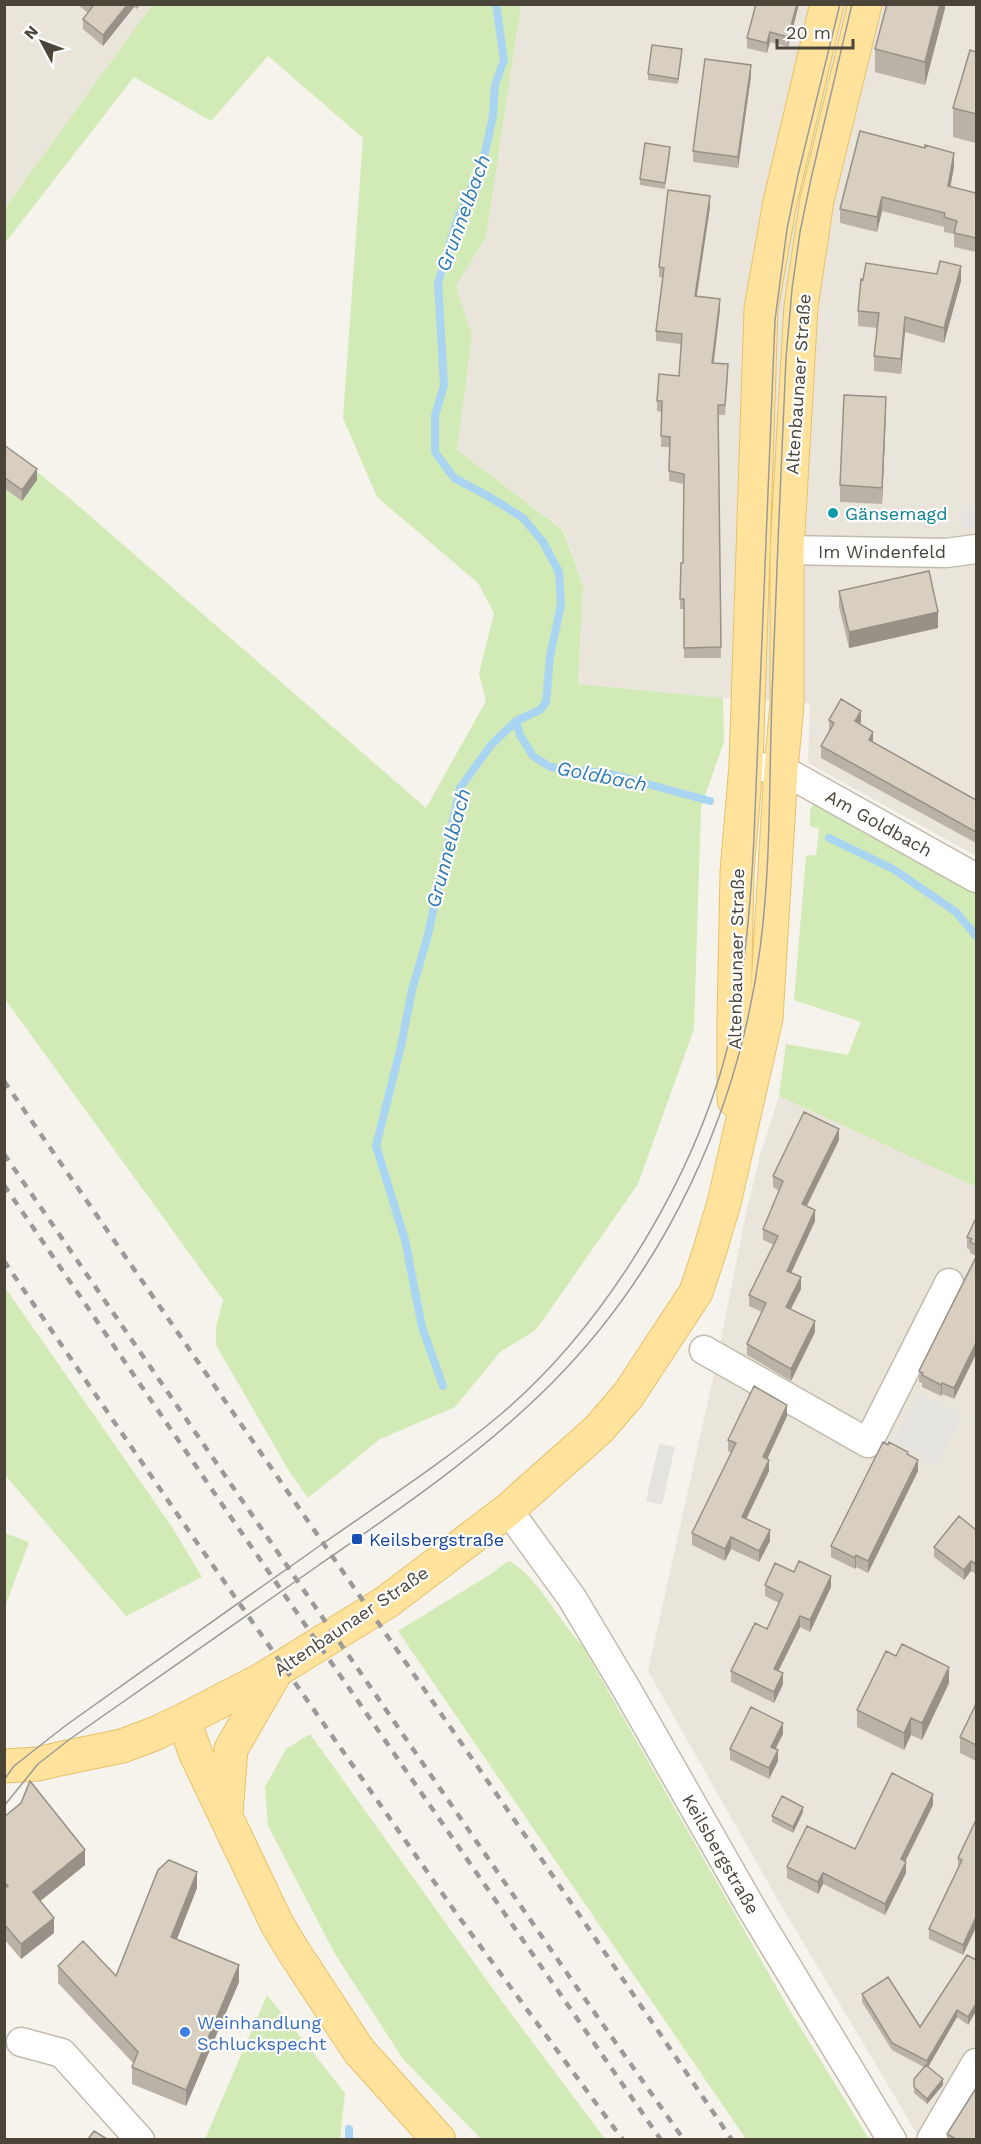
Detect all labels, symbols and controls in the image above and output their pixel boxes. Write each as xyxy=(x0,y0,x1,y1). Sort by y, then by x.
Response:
north arrow xyxy=(12,12,72,72)
scale bar xyxy=(777,12,854,50)
text: N xyxy=(20,22,42,43)
text: 20 m xyxy=(786,22,831,43)
water label: Grunnelbach xyxy=(431,151,495,275)
street label: Altenbaunaer Straße xyxy=(781,293,815,475)
place label: Gänsemagd xyxy=(845,503,947,524)
marker: Gänsemagd xyxy=(826,506,840,520)
street label: Im Windenfeld xyxy=(818,541,946,562)
water label: Goldbach xyxy=(555,755,649,797)
street label: Am Goldbach xyxy=(822,785,936,861)
water label: Grunnelbach xyxy=(421,786,475,910)
street label: Altenbaunaer Straße xyxy=(724,868,748,1050)
place label: Keilsbergstraße xyxy=(369,1529,504,1550)
marker: Keilsbergstraße xyxy=(350,1532,364,1546)
street label: Altenbaunaer Straße xyxy=(270,1562,432,1680)
street label: Keilsbergstraße xyxy=(678,1790,764,1918)
place label: Weinhandlung Schluckspecht xyxy=(197,2012,327,2054)
marker: Weinhandlung Schluckspecht xyxy=(178,2025,192,2039)

